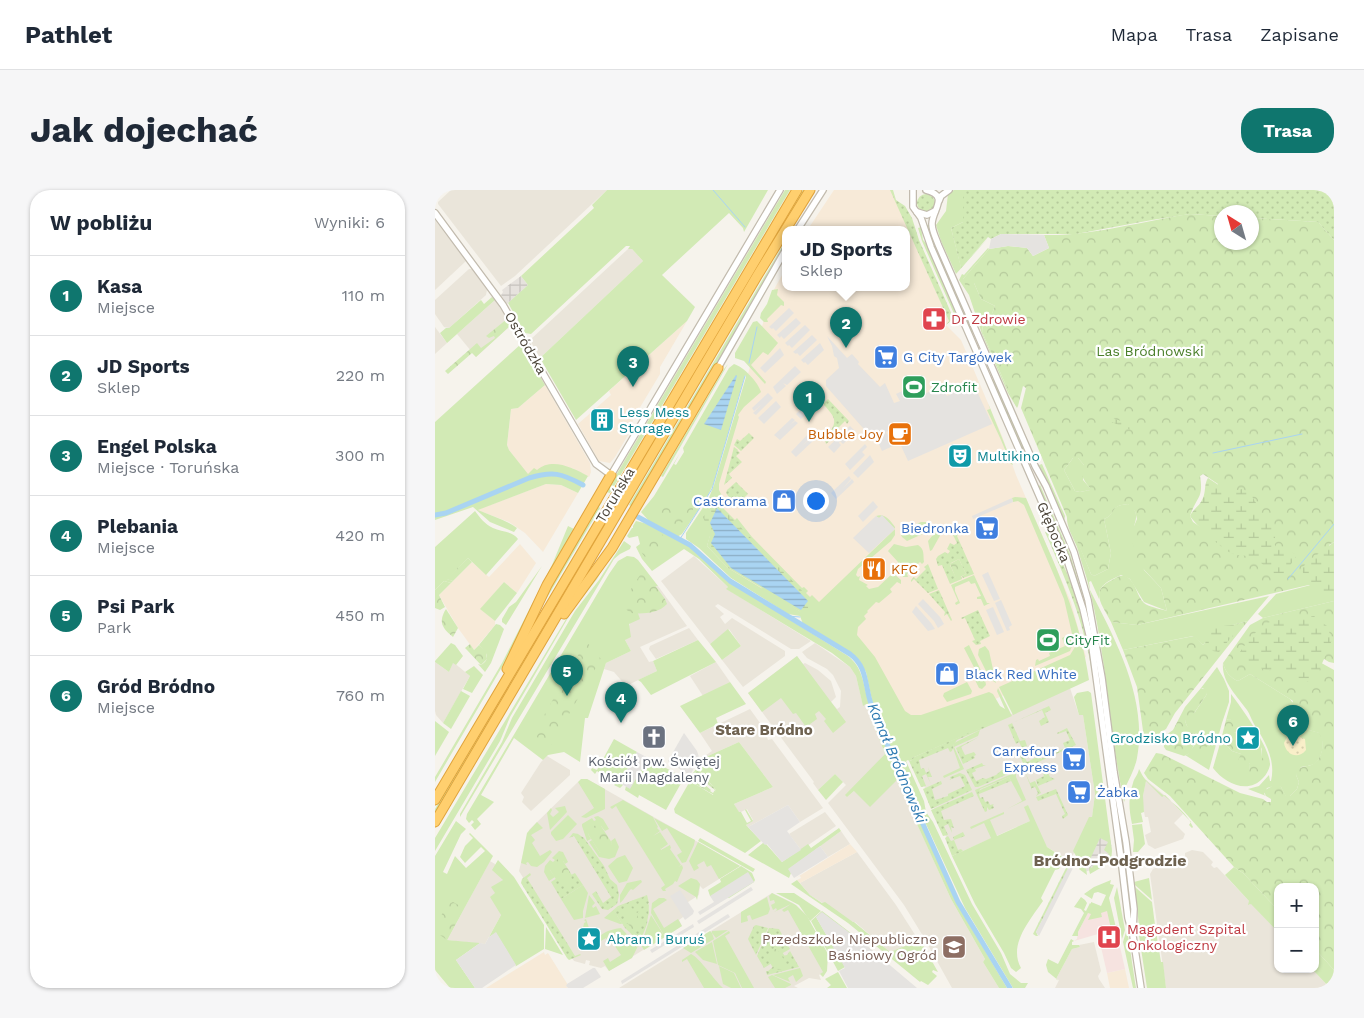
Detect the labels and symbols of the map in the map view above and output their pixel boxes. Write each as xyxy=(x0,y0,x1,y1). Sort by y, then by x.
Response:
north arrow xyxy=(1214,205,1259,250)
pharmacy icon: Dr Zdrowie xyxy=(921,306,947,332)
pin: 2 xyxy=(830,307,862,348)
street label: Ostródzka xyxy=(502,309,550,377)
place label: Dr Zdrowie xyxy=(951,311,1026,327)
park label: Las Bródnowski xyxy=(1096,343,1204,359)
supermarket icon: G City Targówek xyxy=(873,344,899,370)
pin: 3 xyxy=(617,346,649,387)
place label: G City Targówek xyxy=(903,349,1012,365)
sports icon: Zdrofit xyxy=(901,374,927,400)
place label: Zdrofit xyxy=(931,379,977,395)
pin: 1 xyxy=(793,381,825,422)
place label: Less Mess Storage xyxy=(619,404,689,436)
building icon: Less Mess Storage xyxy=(589,407,615,433)
cafe icon: Bubble Joy xyxy=(887,421,913,447)
place label: Bubble Joy xyxy=(808,426,884,442)
theatre icon: Multikino xyxy=(947,443,973,469)
place label: Multikino xyxy=(977,448,1040,464)
street label: Toruńska xyxy=(592,464,638,525)
shop icon: Castorama xyxy=(771,488,797,514)
your location xyxy=(803,488,829,514)
place label: Castorama xyxy=(693,493,767,509)
street label: Głębocka xyxy=(1034,499,1074,565)
supermarket icon: Biedronka xyxy=(974,515,1000,541)
place label: Biedronka xyxy=(901,520,969,536)
restaurant icon: KFC xyxy=(861,556,887,582)
place label: KFC xyxy=(891,561,918,577)
sports icon: CityFit xyxy=(1035,627,1061,653)
place label: CityFit xyxy=(1065,632,1110,648)
pin: 5 xyxy=(551,655,583,696)
shop icon: Black Red White xyxy=(934,661,960,687)
place label: Black Red White xyxy=(965,666,1077,682)
pin: 4 xyxy=(605,682,637,723)
water label: Kanał Bródnowski xyxy=(864,700,931,827)
pin: 6 xyxy=(1277,705,1309,746)
district label: Stare Bródno xyxy=(715,721,813,739)
church icon: Kościół pw. Świętej Marii Magdaleny xyxy=(641,724,667,750)
place icon: Grodzisko Bródno xyxy=(1235,725,1261,751)
place label: Grodzisko Bródno xyxy=(1110,730,1231,746)
place label: Carrefour Express xyxy=(992,743,1057,775)
supermarket icon: Carrefour Express xyxy=(1061,746,1087,772)
place label: Kościół pw. Świętej Marii Magdaleny xyxy=(588,753,720,785)
supermarket icon: Żabka xyxy=(1066,779,1092,805)
place label: Żabka xyxy=(1097,784,1138,800)
district label: Bródno-Podgrodzie xyxy=(1034,851,1186,870)
place label: Magodent Szpital Onkologiczny xyxy=(1127,921,1246,953)
hospital icon: Magodent Szpital Onkologiczny xyxy=(1096,924,1122,950)
place icon: Abram i Buruś xyxy=(576,926,602,952)
place label: Abram i Buruś xyxy=(607,931,705,947)
place label: Przedszkole Niepubliczne Baśniowy Ogród xyxy=(762,931,937,963)
school or university icon: Przedszkole Niepubliczne Baśniowy Ogród xyxy=(941,934,967,960)

